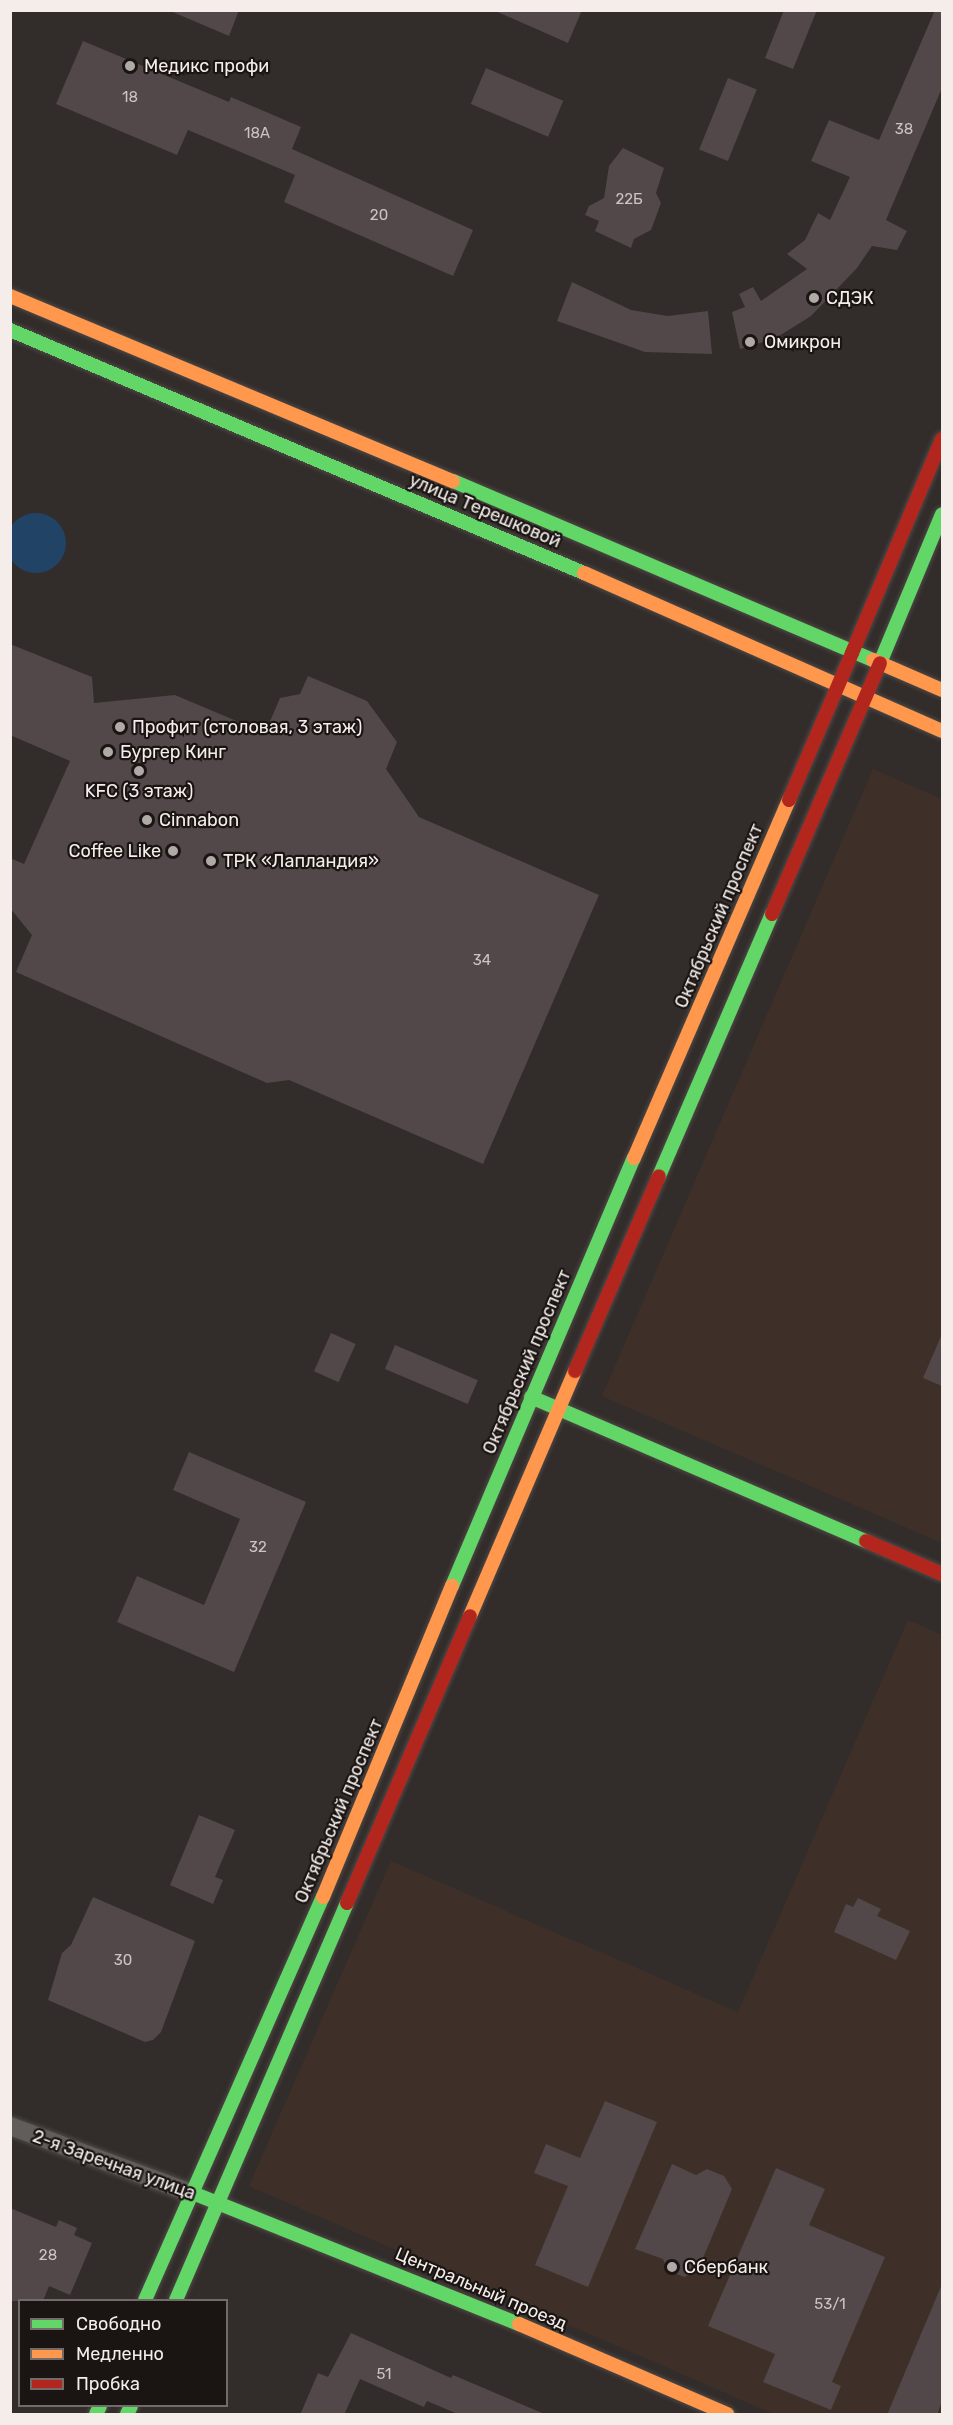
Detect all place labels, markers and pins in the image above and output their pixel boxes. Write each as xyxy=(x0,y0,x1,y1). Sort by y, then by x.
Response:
place label: Медикс профи xyxy=(144,55,269,77)
marker: Медикс профи xyxy=(121,57,139,75)
place label: СДЭК xyxy=(826,287,874,309)
marker: СДЭК xyxy=(807,291,821,305)
place label: Омикрон xyxy=(764,331,841,353)
marker: Омикрон xyxy=(741,333,759,351)
place label: Профит (столовая, 3 этаж) xyxy=(132,716,362,738)
marker: Профит (столовая, 3 этаж) xyxy=(113,720,127,734)
place label: Бургер Кинг xyxy=(120,741,226,763)
marker: Бургер Кинг xyxy=(101,745,115,759)
marker: KFC (3 этаж) xyxy=(132,764,146,778)
place label: KFC (3 этаж) xyxy=(85,780,193,802)
place label: Cinnabon xyxy=(159,809,239,831)
marker: Cinnabon xyxy=(140,813,154,827)
place label: Coffee Like xyxy=(69,840,161,862)
marker: Coffee Like xyxy=(166,844,180,858)
place label: ТРК «Лапландия» xyxy=(223,850,379,872)
marker: ТРК «Лапландия» xyxy=(204,854,218,868)
place label: Сбербанк xyxy=(684,2256,768,2278)
marker: Сбербанк xyxy=(665,2260,679,2274)

